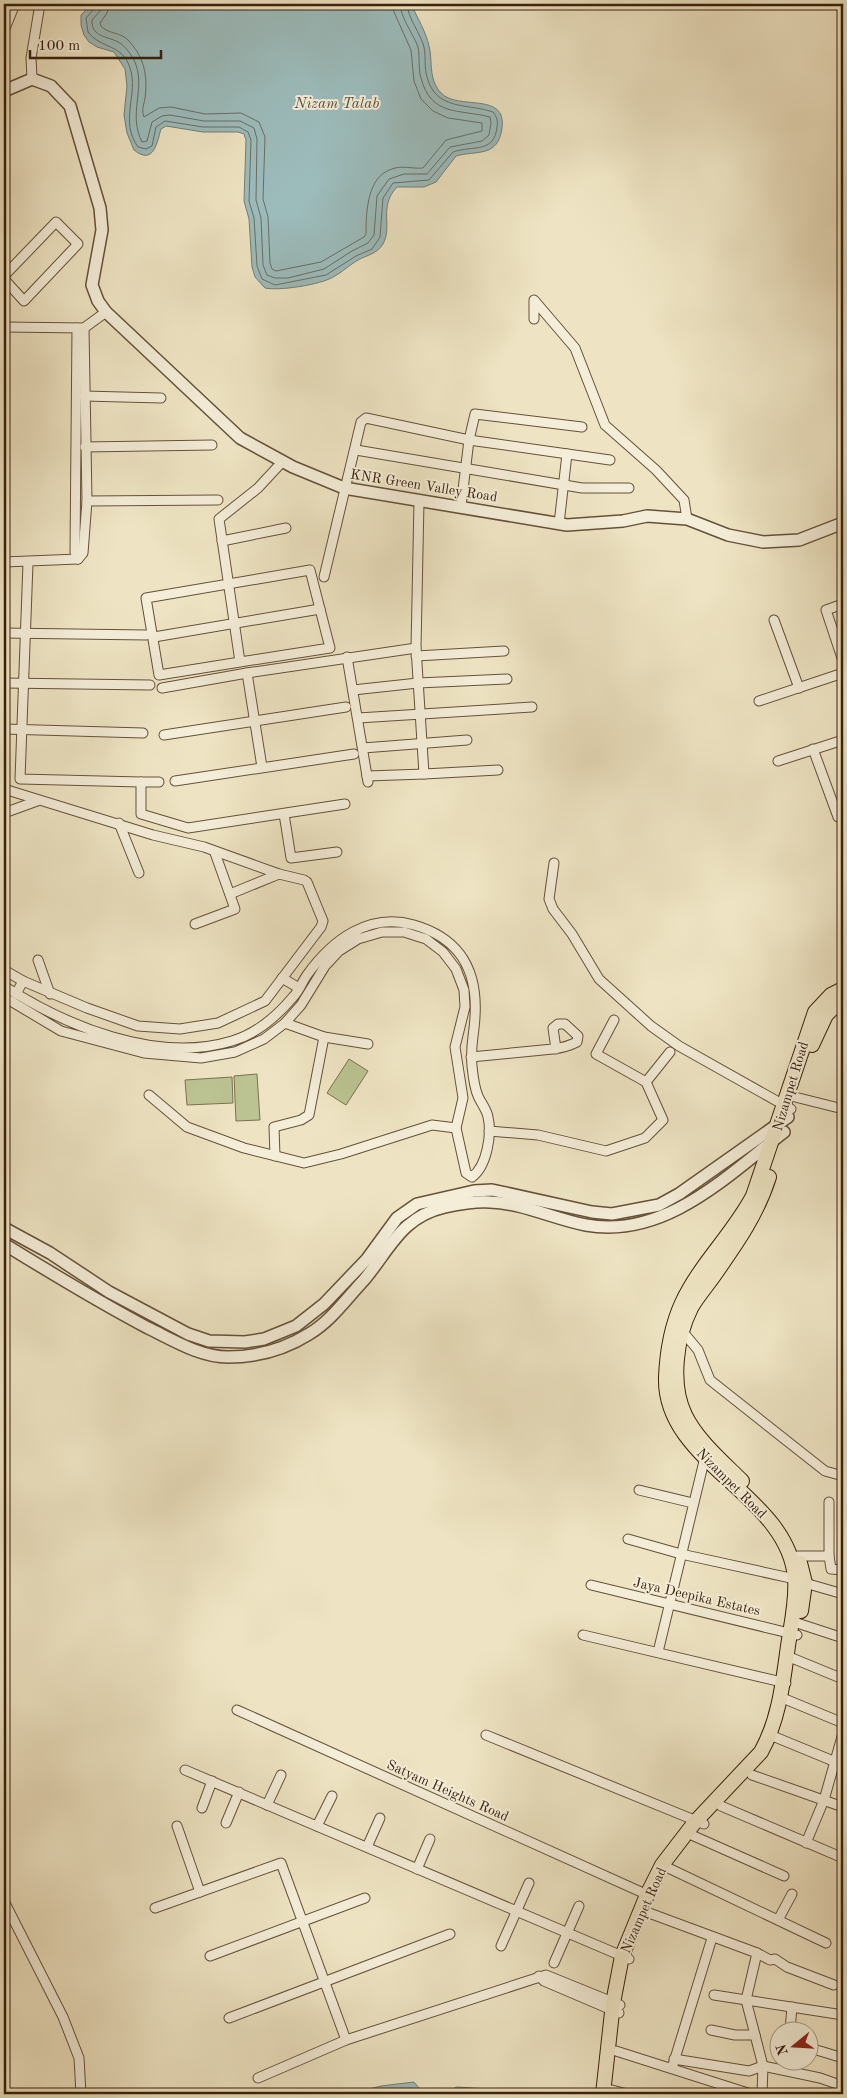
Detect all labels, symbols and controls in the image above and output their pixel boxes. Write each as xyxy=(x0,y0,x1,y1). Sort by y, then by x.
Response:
scale bar xyxy=(30,28,161,60)
text: 100 m xyxy=(38,39,80,54)
water label: Nizam Talab xyxy=(294,97,379,112)
street label: KNR Green Valley Road xyxy=(349,467,498,505)
street label: Nizampet Road xyxy=(771,1040,811,1133)
street label: Nizampet Road xyxy=(694,1446,769,1521)
street label: Jaya Deepika Estates xyxy=(632,1576,762,1618)
street label: Satyam Heights Road xyxy=(384,1758,511,1824)
street label: Nizampet Road xyxy=(619,1865,669,1955)
north arrow xyxy=(770,2020,820,2070)
text: N xyxy=(774,2042,791,2057)

